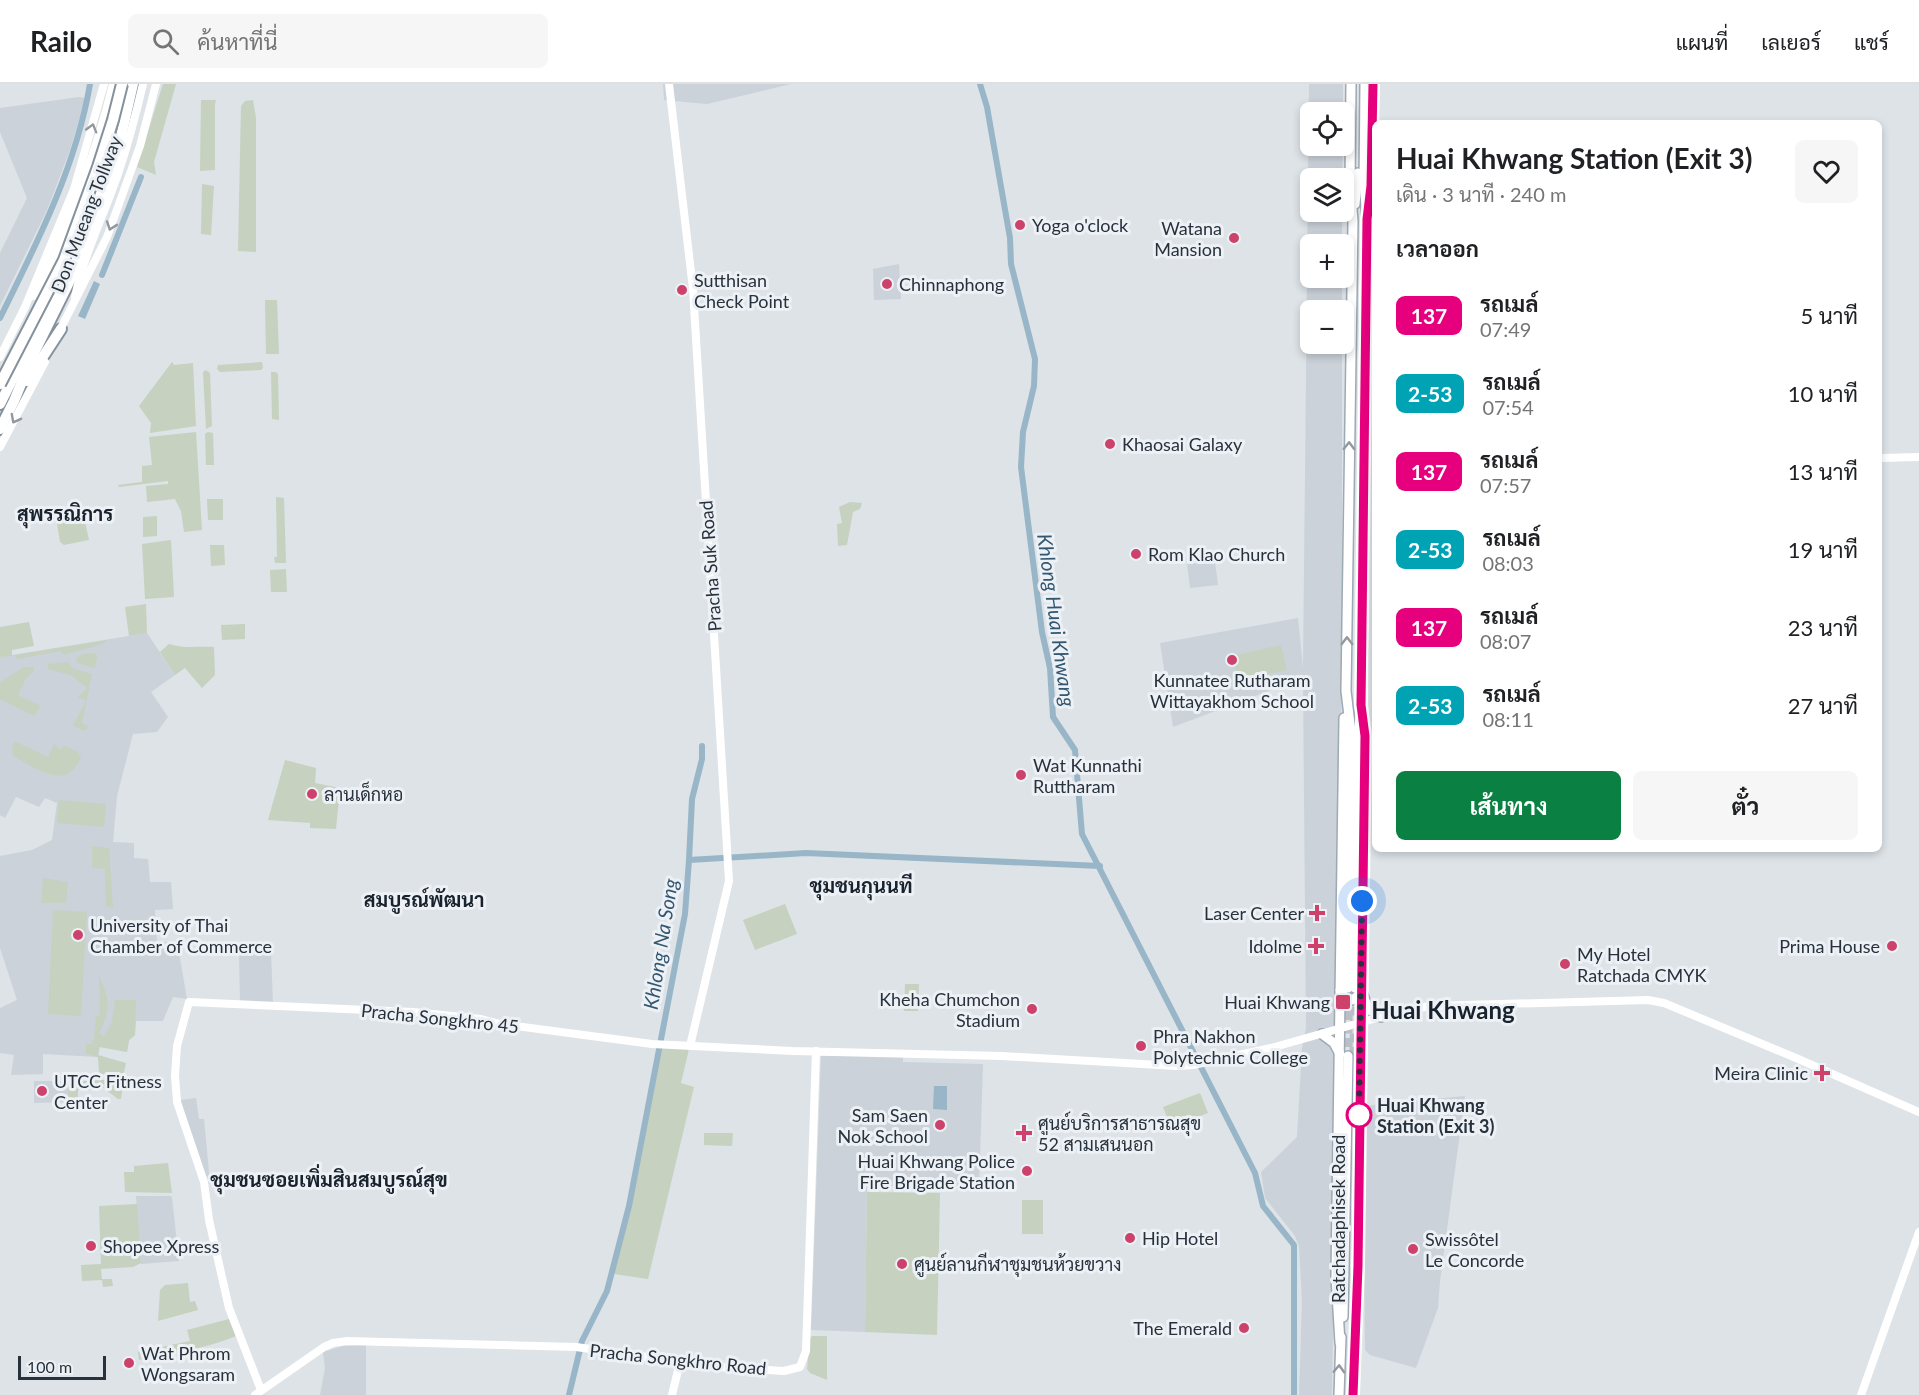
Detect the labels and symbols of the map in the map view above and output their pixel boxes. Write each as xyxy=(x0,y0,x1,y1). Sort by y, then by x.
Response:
one-way arrow xyxy=(85,123,97,134)
street label: Don Mueang Tollway xyxy=(46,132,126,295)
place label: Yoga o'clock xyxy=(1032,214,1129,236)
place label: Watana Mansion xyxy=(1154,217,1222,260)
marker: Yoga o'clock xyxy=(1013,218,1027,232)
one-way arrow xyxy=(106,220,118,231)
marker: Watana Mansion xyxy=(1227,231,1241,245)
place label: Sutthisan Check Point xyxy=(694,269,790,312)
place label: Chinnaphong xyxy=(899,273,1004,295)
marker: Chinnaphong xyxy=(880,277,894,291)
marker: Sutthisan Check Point xyxy=(675,283,689,297)
one-way arrow xyxy=(11,413,22,424)
place label: Khaosai Galaxy xyxy=(1122,433,1243,455)
marker: Khaosai Galaxy xyxy=(1103,437,1117,451)
one-way arrow xyxy=(1343,441,1355,450)
street label: Pracha Suk Road xyxy=(694,500,726,632)
district label: สุพรรณิการ xyxy=(17,501,113,529)
water label: Khlong Huai Khwang xyxy=(1033,532,1081,708)
place label: Rom Klao Church xyxy=(1148,543,1285,565)
marker: Rom Klao Church xyxy=(1129,547,1143,561)
one-way arrow xyxy=(1341,636,1353,645)
marker: Kunnatee Rutharam Wittayakhom School xyxy=(1225,653,1239,667)
place label: Kunnatee Rutharam Wittayakhom School xyxy=(1150,669,1314,712)
place label: Wat Kunnathi Ruttharam xyxy=(1033,754,1142,797)
marker: Wat Kunnathi Ruttharam xyxy=(1014,768,1028,782)
place label: ลานเด็กหอ xyxy=(324,781,403,805)
marker: ลานเด็กหอ xyxy=(305,787,319,801)
district label: ชุมชนกุนนที xyxy=(809,873,913,901)
water label: Khlong Na Song xyxy=(638,876,682,1011)
your location xyxy=(1347,886,1377,916)
district label: สมบูรณ์พัฒนา xyxy=(364,887,484,914)
place label: Laser Center xyxy=(1204,902,1304,924)
marker: Laser Center xyxy=(1308,904,1326,922)
place label: University of Thai Chamber of Commerce xyxy=(90,914,272,957)
marker: University of Thai Chamber of Commerce xyxy=(71,928,85,942)
place label: Idolme xyxy=(1248,935,1302,957)
place label: Prima House xyxy=(1779,935,1880,957)
marker: Idolme xyxy=(1307,937,1325,955)
marker: Prima House xyxy=(1885,939,1899,953)
place label: My Hotel Ratchada CMYK xyxy=(1577,943,1707,986)
marker: My Hotel Ratchada CMYK xyxy=(1558,957,1572,971)
place label: Kheha Chumchon Stadium xyxy=(879,988,1020,1031)
place label: Huai Khwang xyxy=(1224,991,1330,1013)
marker: Huai Khwang xyxy=(1334,993,1352,1011)
district label: Huai Khwang xyxy=(1371,995,1515,1024)
street label: Pracha Songkhro 45 xyxy=(360,999,520,1037)
marker: Kheha Chumchon Stadium xyxy=(1025,1002,1039,1016)
place label: Phra Nakhon Polytechnic College xyxy=(1153,1025,1308,1068)
marker: Phra Nakhon Polytechnic College xyxy=(1134,1039,1148,1053)
place label: Meira Clinic xyxy=(1714,1062,1808,1084)
marker: Meira Clinic xyxy=(1813,1064,1831,1082)
place label: UTCC Fitness Center xyxy=(54,1070,162,1113)
marker: UTCC Fitness Center xyxy=(35,1084,49,1098)
place label: Huai Khwang Station (Exit 3) xyxy=(1377,1094,1494,1137)
marker: Huai Khwang Station (Exit 3) xyxy=(1346,1102,1372,1128)
place label: Sam Saen Nok School xyxy=(838,1104,928,1147)
place label: ศูนย์บริการสาธารณสุข 52 สามเสนนอก xyxy=(1038,1111,1201,1155)
marker: Sam Saen Nok School xyxy=(933,1118,947,1132)
marker: ศูนย์บริการสาธารณสุข 52 สามเสนนอก xyxy=(1015,1124,1033,1142)
street label: Ratchadaphisek Road xyxy=(1327,1135,1349,1303)
place label: Huai Khwang Police Fire Brigade Station xyxy=(858,1150,1015,1193)
district label: ชุมชนซอยเพิ่มสินสมบูรณ์สุข xyxy=(210,1164,448,1195)
marker: Huai Khwang Police Fire Brigade Station xyxy=(1020,1164,1034,1178)
place label: Hip Hotel xyxy=(1142,1227,1218,1249)
place label: Swissôtel Le Concorde xyxy=(1425,1228,1524,1271)
marker: Hip Hotel xyxy=(1123,1231,1137,1245)
place label: Shopee Xpress xyxy=(103,1235,220,1257)
marker: Shopee Xpress xyxy=(84,1239,98,1253)
marker: Swissôtel Le Concorde xyxy=(1406,1242,1420,1256)
place label: ศูนย์ลานกีฬาชุมชนห้วยขวาง xyxy=(914,1252,1121,1278)
marker: ศูนย์ลานกีฬาชุมชนห้วยขวาง xyxy=(895,1257,909,1271)
place label: The Emerald xyxy=(1133,1317,1232,1339)
marker: The Emerald xyxy=(1237,1321,1251,1335)
street label: Pracha Songkhro Road xyxy=(589,1339,767,1379)
place label: Wat Phrom Wongsaram xyxy=(141,1342,235,1385)
scale bar xyxy=(18,1353,106,1380)
marker: Wat Phrom Wongsaram xyxy=(122,1356,136,1370)
one-way arrow xyxy=(1333,1364,1346,1373)

